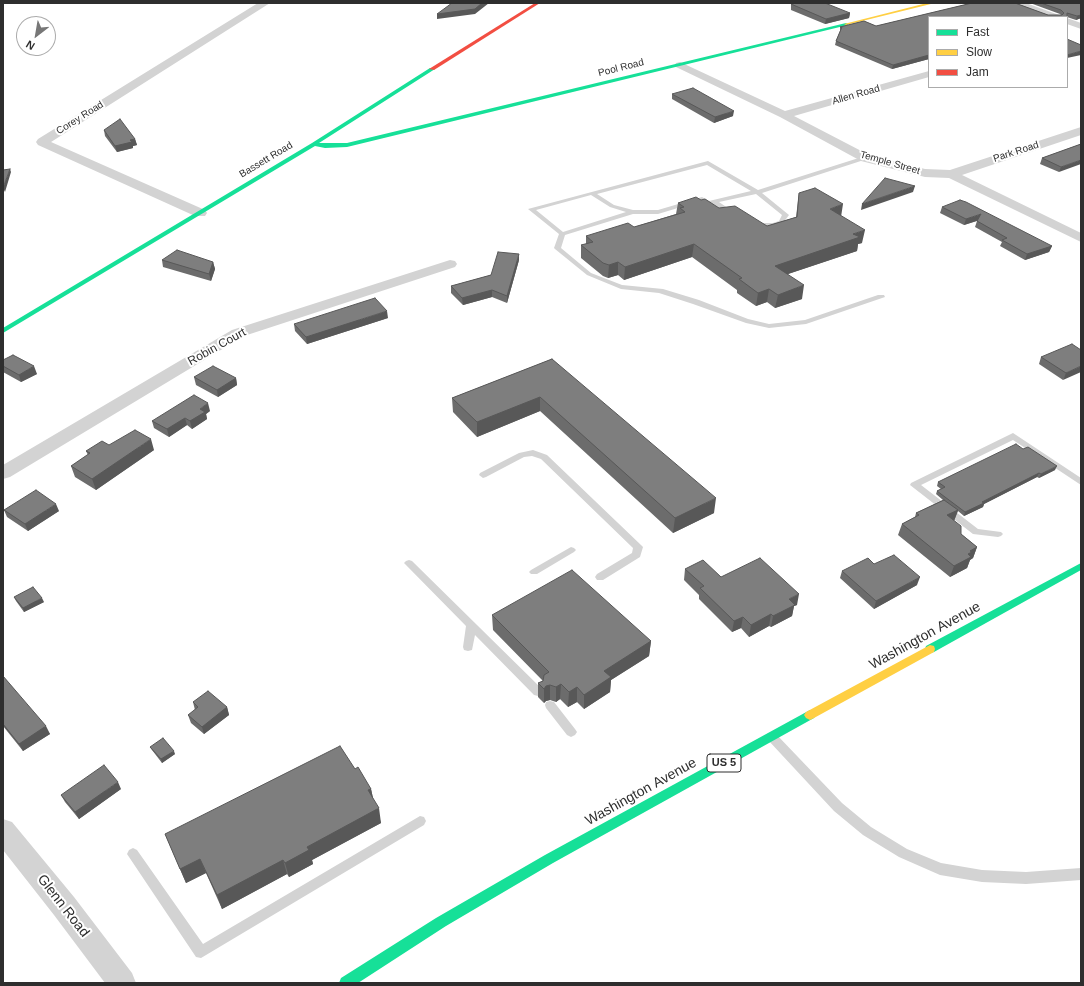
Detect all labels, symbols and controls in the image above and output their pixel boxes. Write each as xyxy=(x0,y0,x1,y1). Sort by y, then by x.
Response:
north arrow xyxy=(16,16,56,56)
legend xyxy=(928,16,1068,88)
text: Fast xyxy=(966,25,989,39)
text: N xyxy=(24,38,37,53)
text: Slow xyxy=(966,45,992,59)
street label: Pool Road xyxy=(597,57,645,79)
text: Jam xyxy=(966,65,989,79)
street label: Allen Road xyxy=(831,82,881,108)
street label: Corey Road xyxy=(54,99,106,137)
street label: Bassett Road xyxy=(237,139,295,181)
street label: Park Road xyxy=(992,139,1040,165)
street label: Temple Street xyxy=(859,149,921,177)
street label: Robin Court xyxy=(186,325,248,369)
street label: Washington Avenue xyxy=(866,598,984,674)
street label: Washington Avenue xyxy=(582,754,700,830)
road number: US 5 xyxy=(707,754,741,772)
street label: Glenn Road xyxy=(33,871,93,941)

